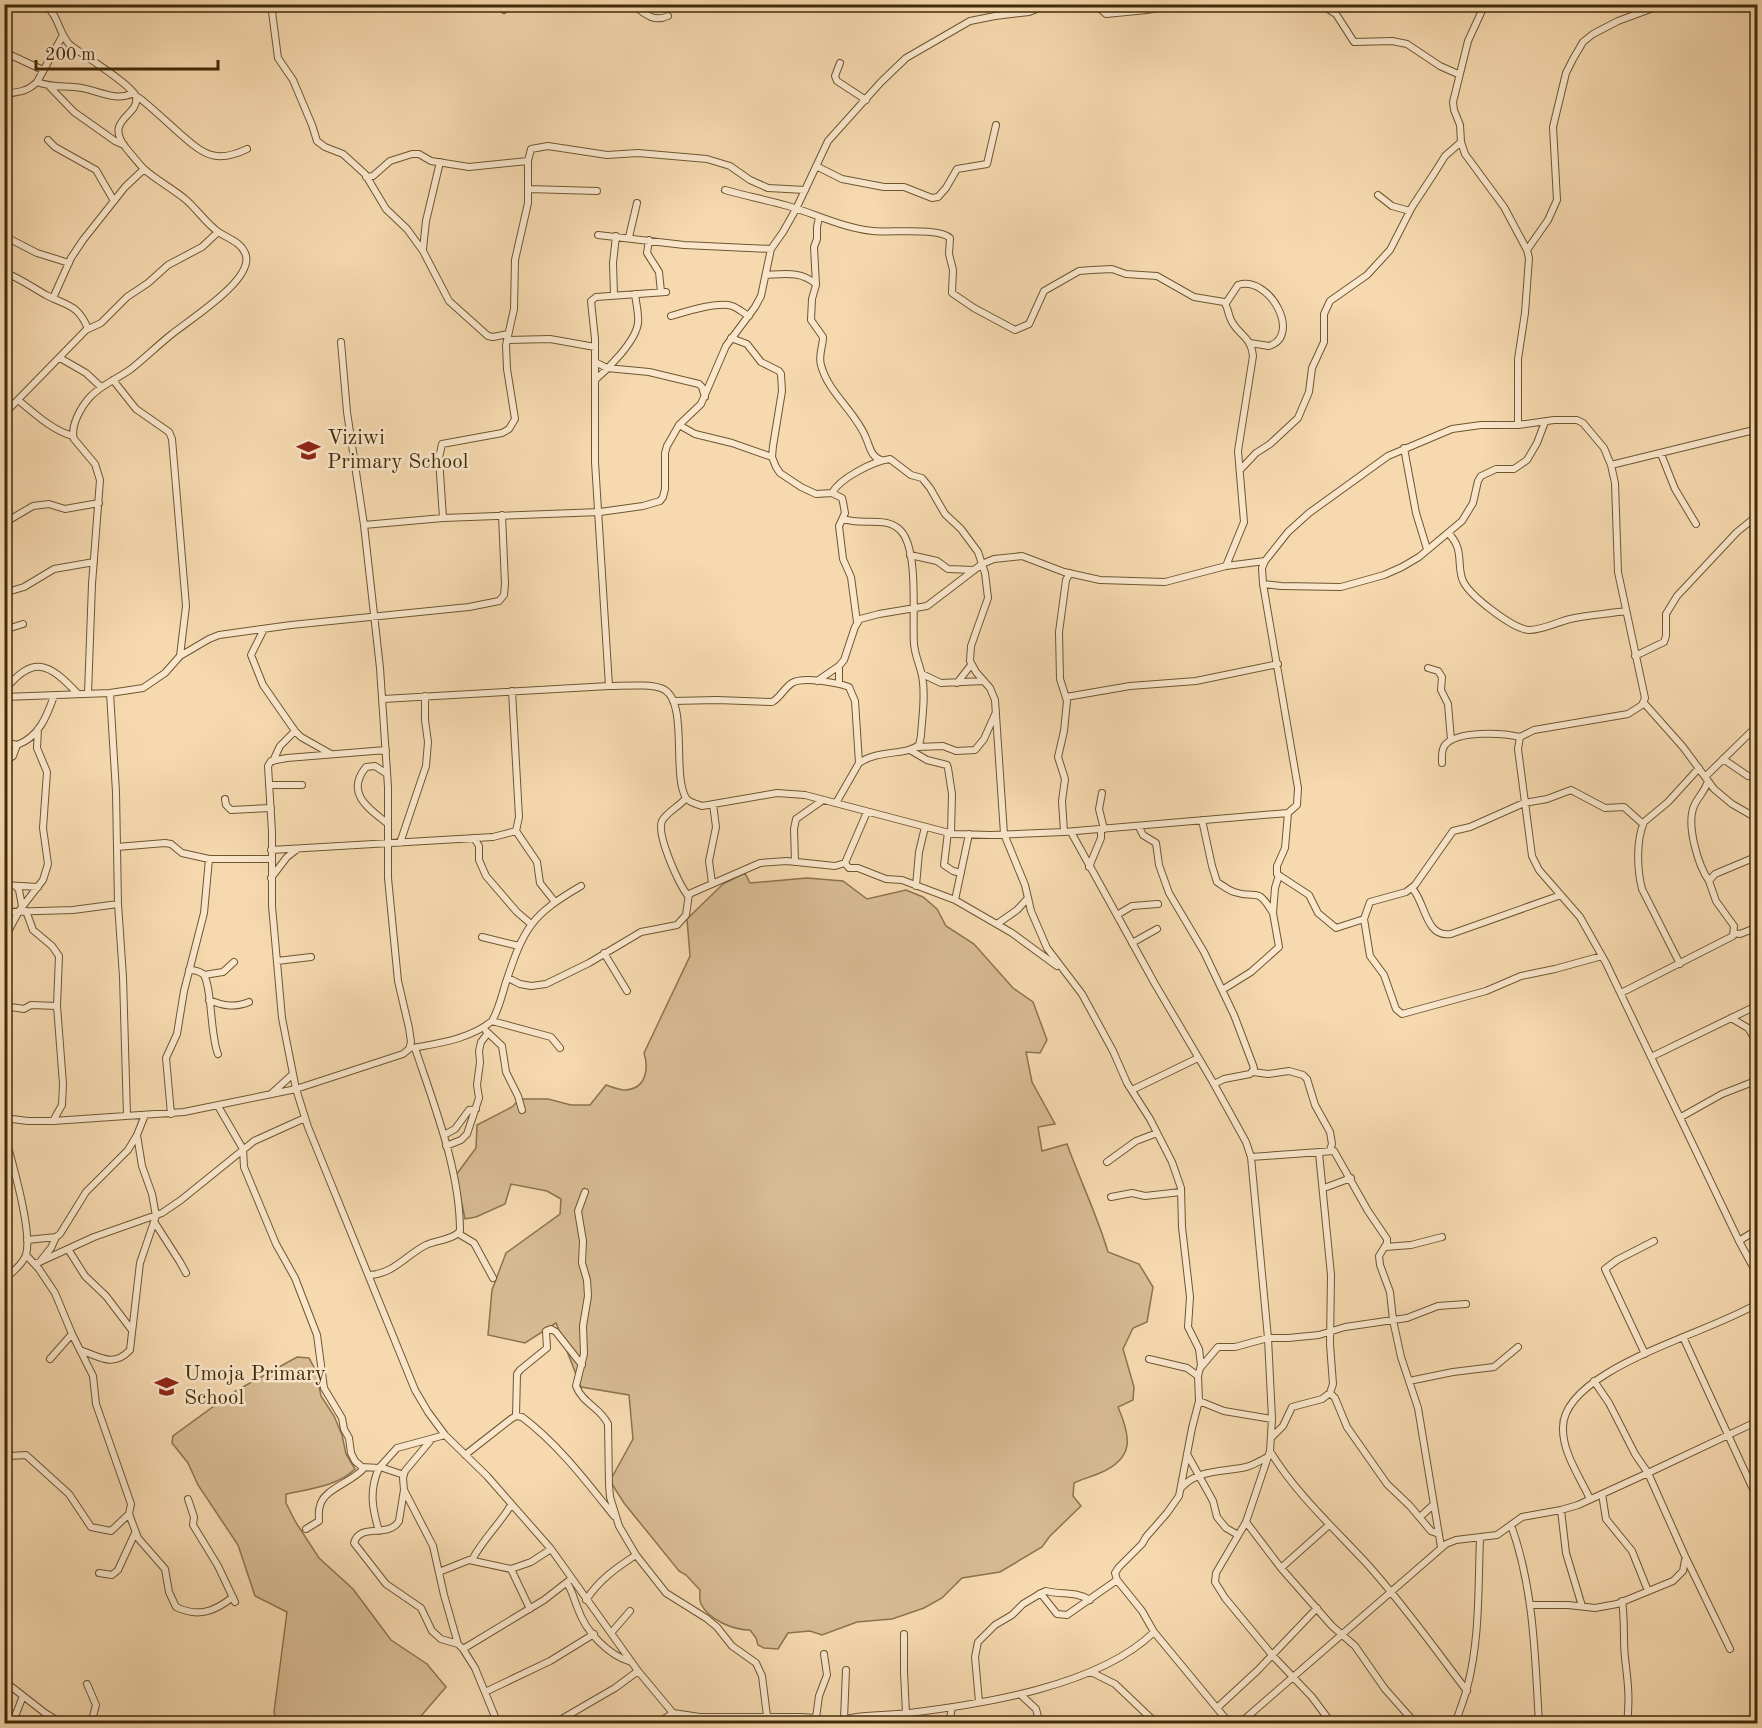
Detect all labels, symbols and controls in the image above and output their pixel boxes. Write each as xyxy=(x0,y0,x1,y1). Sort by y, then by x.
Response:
scale bar xyxy=(36,33,218,71)
text: 200 m xyxy=(45,46,96,64)
place label: Viziwi Primary School xyxy=(327,428,469,473)
school or university icon: Viziwi Primary School xyxy=(296,437,322,463)
place label: Umoja Primary School xyxy=(184,1364,326,1409)
school or university icon: Umoja Primary School xyxy=(153,1373,179,1399)

